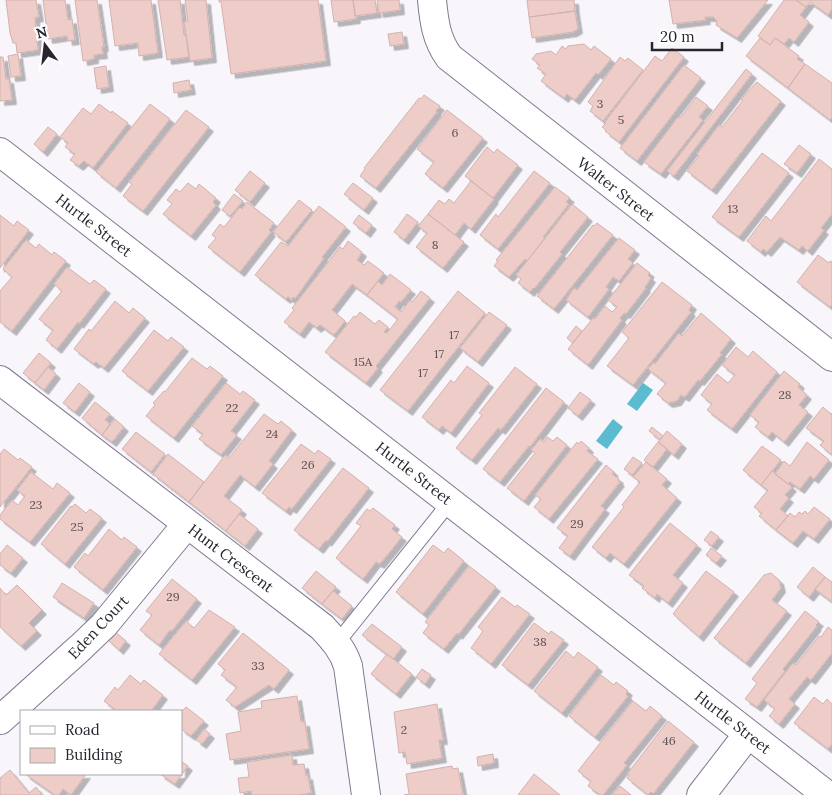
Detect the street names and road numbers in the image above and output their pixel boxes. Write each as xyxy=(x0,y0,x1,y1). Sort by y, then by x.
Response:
street label: Walter Street xyxy=(573,153,659,225)
street label: Hurtle Street xyxy=(52,189,136,261)
street label: Hurtle Street xyxy=(372,437,456,509)
street label: Hunt Crescent xyxy=(185,520,278,596)
street label: Eden Court xyxy=(64,591,132,663)
street label: Hurtle Street xyxy=(691,686,775,758)

